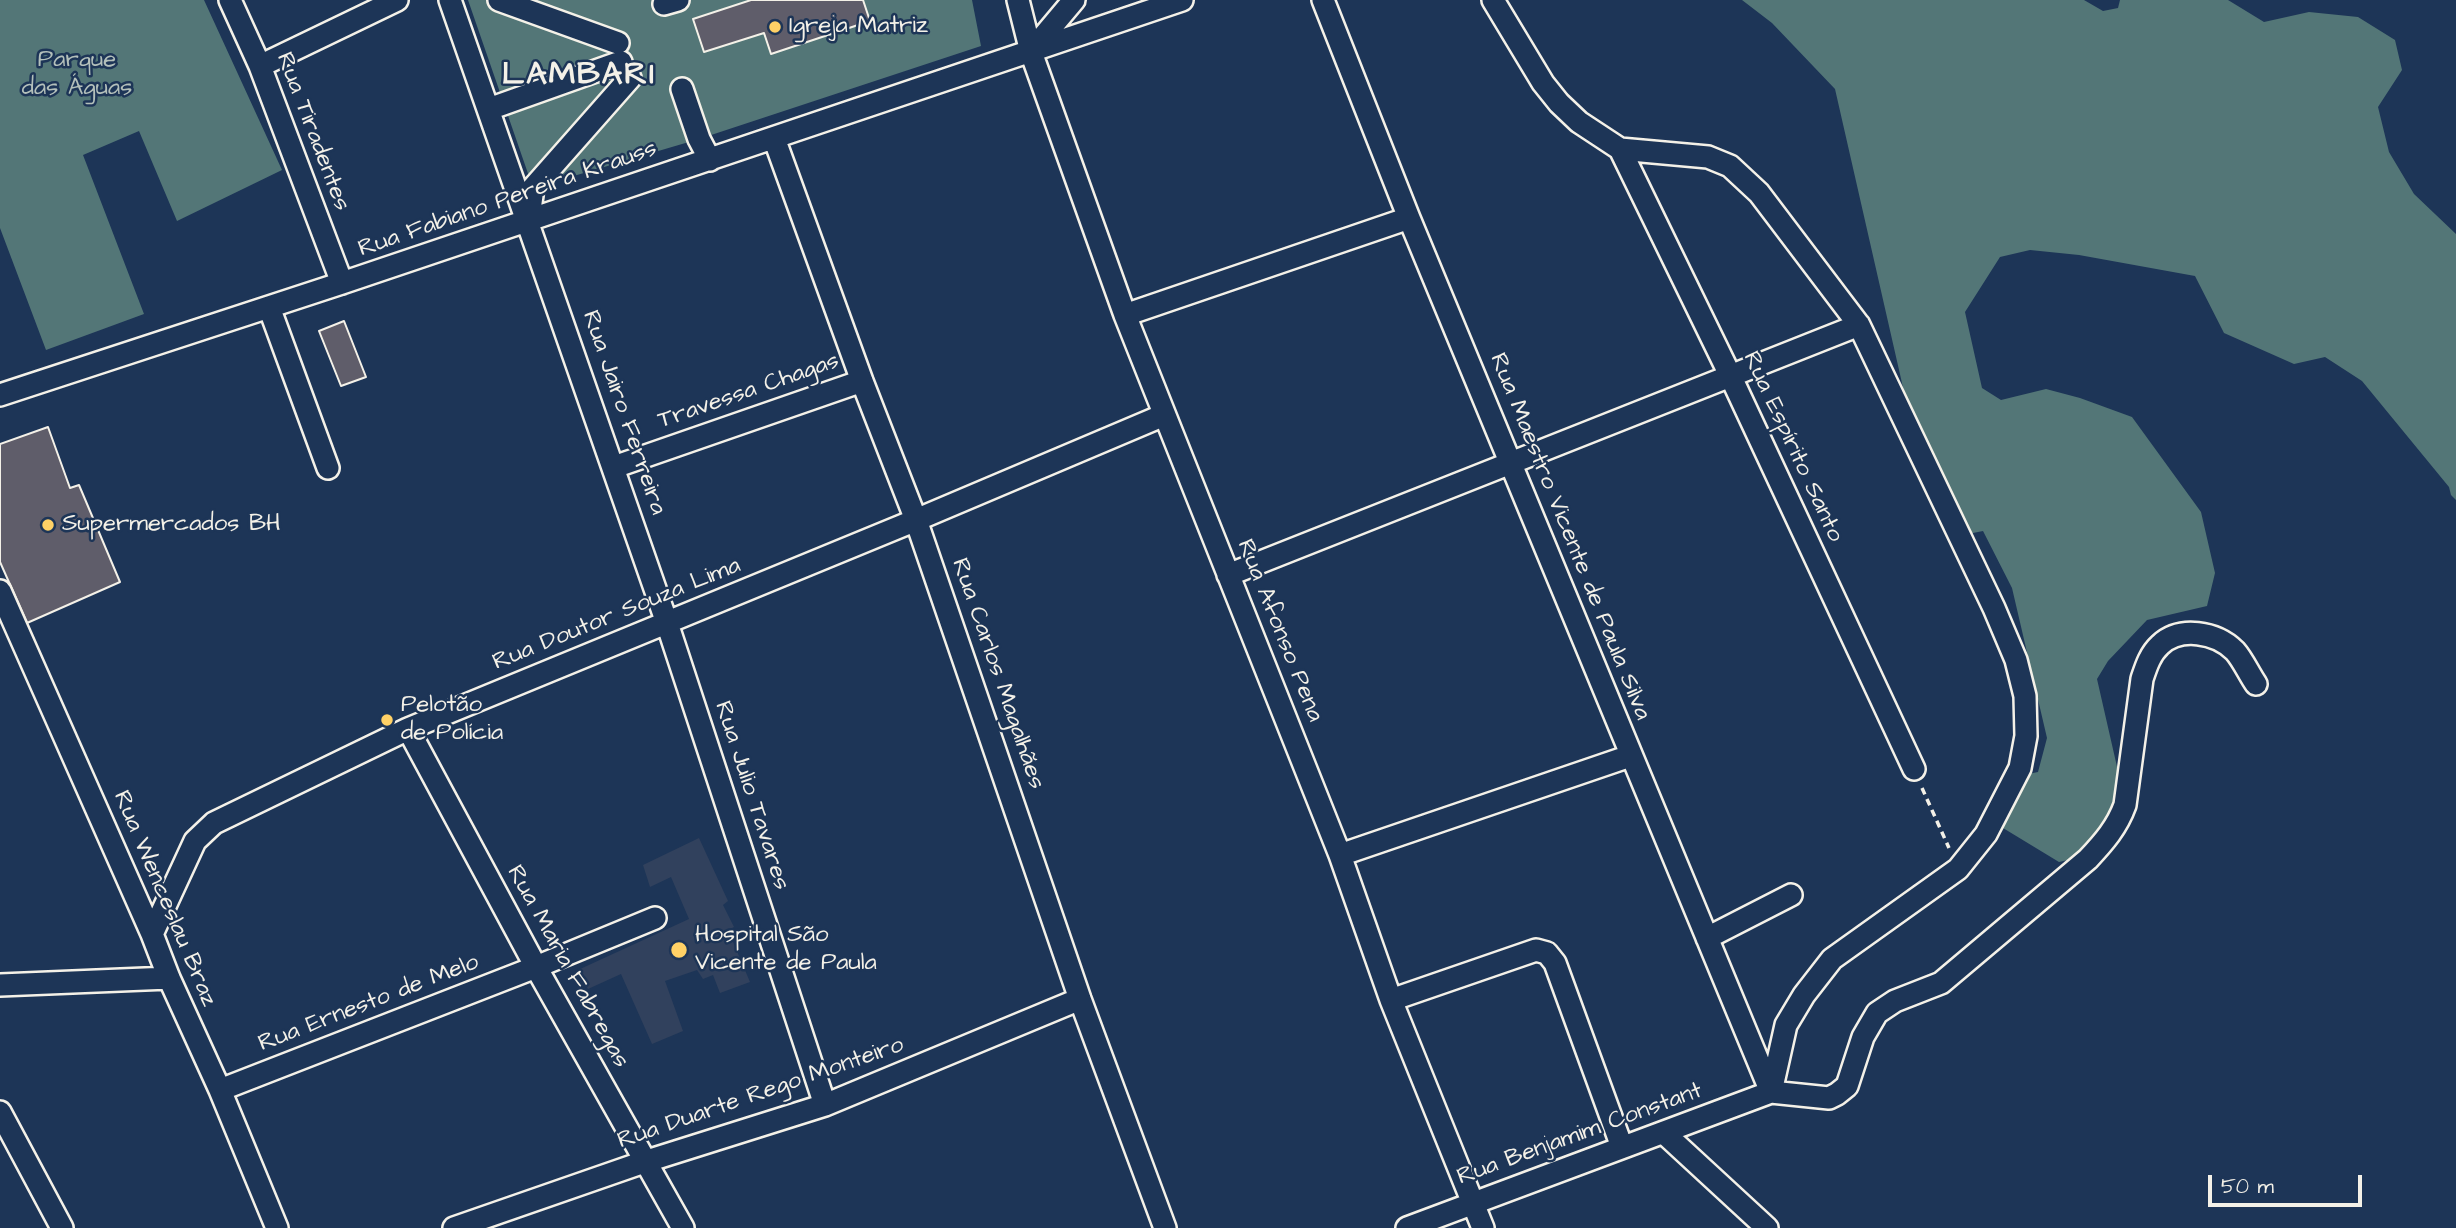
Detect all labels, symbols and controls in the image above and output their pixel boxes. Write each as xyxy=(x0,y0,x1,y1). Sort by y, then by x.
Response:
place label: Igreja Matriz xyxy=(789,13,928,41)
marker: Igreja Matriz xyxy=(767,19,783,35)
park label: Parque das Águas xyxy=(22,47,132,103)
street label: Rua Tiradentes xyxy=(269,49,355,215)
district label: LAMBARI xyxy=(503,57,655,95)
street label: Rua Fabiano Pereira Krauss xyxy=(355,135,661,265)
street label: Rua Jairo Ferreira xyxy=(575,307,671,519)
street label: Rua Espírito Santo xyxy=(1735,347,1849,547)
street label: Travessa Chagas xyxy=(655,348,843,436)
street label: Rua Maestro Vicente de Paula Silva xyxy=(1482,349,1656,725)
place label: Supermercados BH xyxy=(62,511,281,539)
marker: Supermercados BH xyxy=(40,517,56,533)
street label: Rua Afonso Pena xyxy=(1229,536,1329,726)
street label: Rua Doutor Souza Lima xyxy=(489,552,745,678)
street label: Rua Carlos Magalhães xyxy=(944,555,1050,793)
place label: Pelotão de Polícia xyxy=(401,692,503,748)
street label: Rua Julio Tavares xyxy=(707,698,795,894)
marker: Pelotão de Polícia xyxy=(379,712,395,728)
street label: Rua Wenceslau Braz xyxy=(106,787,222,1011)
street label: Rua Maria Fabregas xyxy=(499,861,635,1073)
place label: Hospital São Vicente de Paula xyxy=(695,922,877,978)
marker: Hospital São Vicente de Paula xyxy=(669,940,689,960)
street label: Rua Ernesto de Melo xyxy=(255,949,483,1059)
street label: Rua Duarte Rego Monteiro xyxy=(614,1031,908,1157)
street label: Rua Benjamim Constant xyxy=(1454,1077,1706,1193)
scale bar xyxy=(2211,1162,2365,1206)
text: 50 m xyxy=(2221,1172,2274,1201)

